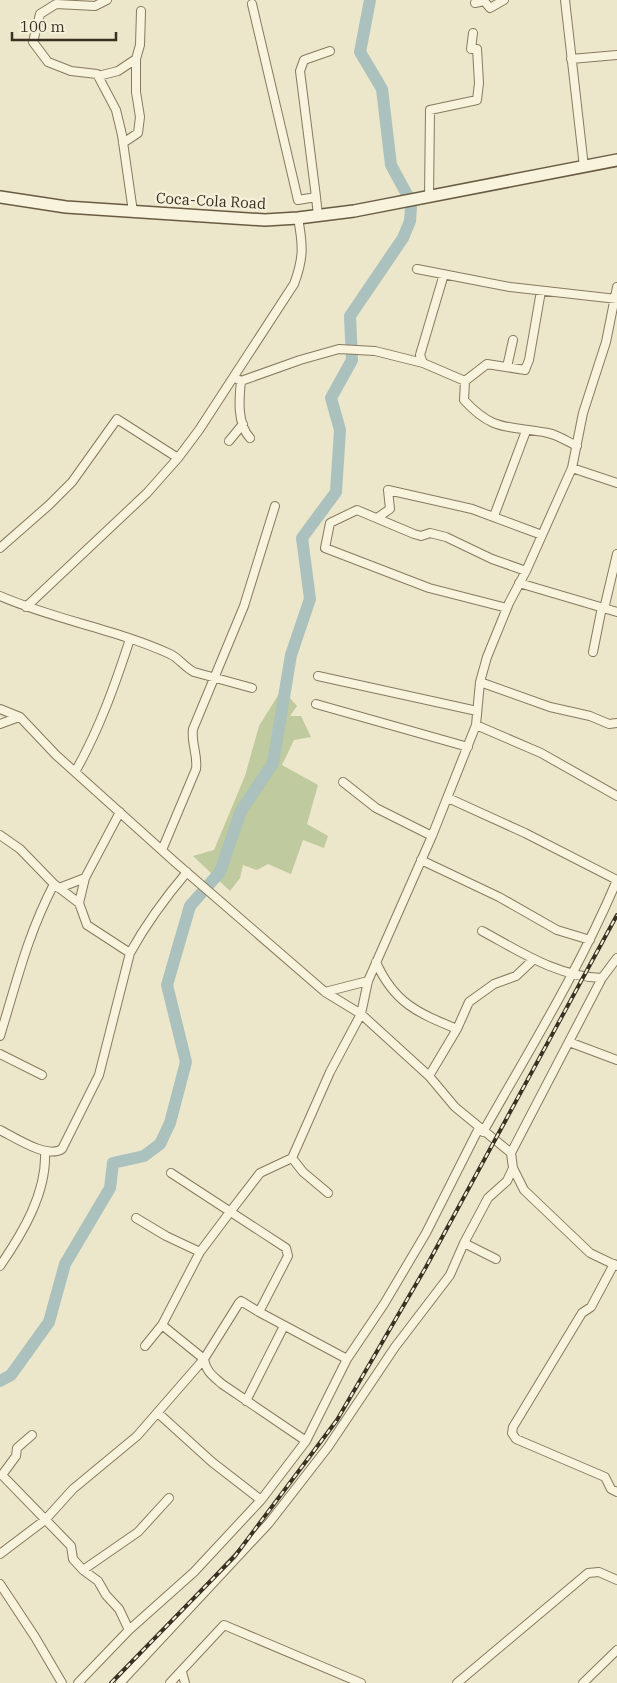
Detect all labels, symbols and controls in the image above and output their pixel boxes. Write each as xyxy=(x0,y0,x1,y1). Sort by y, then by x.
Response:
scale bar xyxy=(12,10,116,42)
text: 100 m xyxy=(20,17,65,36)
street label: Coca-Cola Road xyxy=(155,188,267,213)

